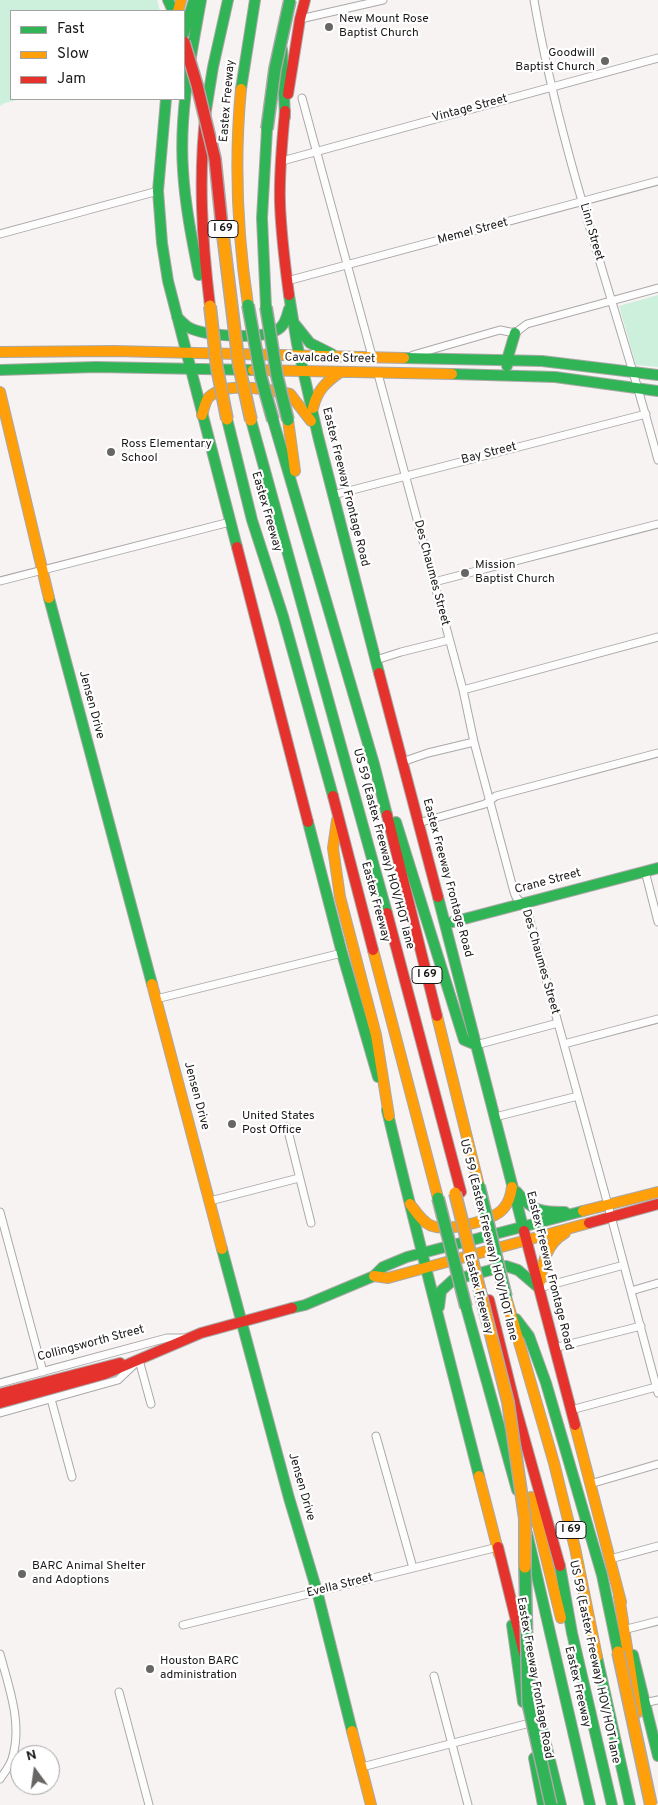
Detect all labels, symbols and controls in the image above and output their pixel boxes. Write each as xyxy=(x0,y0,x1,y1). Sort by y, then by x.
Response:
legend xyxy=(10,10,185,100)
place label: New Mount Rose Baptist Church xyxy=(339,13,429,41)
text: Fast xyxy=(57,20,85,39)
marker: New Mount Rose Baptist Church xyxy=(323,21,335,33)
text: Slow xyxy=(57,45,89,64)
place label: Goodwill Baptist Church xyxy=(515,47,595,75)
marker: Goodwill Baptist Church xyxy=(599,55,611,67)
street label: Eastex Freeway xyxy=(217,59,239,143)
text: Jam xyxy=(57,70,86,89)
street label: Vintage Street xyxy=(431,92,509,126)
street label: Linn Street xyxy=(576,202,606,262)
street label: Memel Street xyxy=(436,216,510,248)
road number: I 69 xyxy=(208,220,238,238)
street label: Cavalcade Street xyxy=(284,351,376,367)
street label: Eastex Freeway Frontage Road xyxy=(318,406,372,568)
place label: Ross Elementary School xyxy=(121,438,212,466)
street label: Bay Street xyxy=(460,440,518,468)
marker: Ross Elementary School xyxy=(105,446,117,458)
street label: Eastex Freeway xyxy=(248,470,284,554)
street label: Des Chaumes Street xyxy=(410,519,452,627)
place label: Mission Baptist Church xyxy=(475,559,555,587)
marker: Mission Baptist Church xyxy=(459,567,471,579)
street label: Jensen Drive xyxy=(75,669,107,741)
street label: US 59 (Eastex Freeway) HOV/HOT lane xyxy=(349,747,417,951)
street label: Eastex Freeway Frontage Road xyxy=(419,797,475,959)
street label: Eastex Freeway xyxy=(357,860,393,944)
street label: Crane Street xyxy=(513,866,583,898)
street label: Des Chaumes Street xyxy=(518,908,562,1016)
road number: I 69 xyxy=(412,966,442,984)
street label: Jensen Drive xyxy=(180,1060,212,1132)
place label: United States Post Office xyxy=(242,1110,315,1138)
marker: United States Post Office xyxy=(226,1118,238,1130)
street label: US 59 (Eastex Freeway) HOV/HOT lane xyxy=(456,1138,520,1342)
street label: Eastex Freeway Frontage Road xyxy=(522,1190,576,1352)
street label: Eastex Freeway xyxy=(460,1252,496,1336)
street label: Collingsworth Street xyxy=(36,1323,146,1365)
street label: Jensen Drive xyxy=(284,1451,318,1523)
road number: I 69 xyxy=(556,1522,586,1538)
street label: US 59 (Eastex Freeway) HOV/HOT lane xyxy=(565,1559,623,1765)
place label: BARC Animal Shelter and Adoptions xyxy=(32,1560,146,1588)
marker: BARC Animal Shelter and Adoptions xyxy=(16,1568,28,1580)
street label: Evella Street xyxy=(305,1571,375,1601)
street label: Eastex Freeway Frontage Road xyxy=(513,1596,555,1760)
street label: Eastex Freeway xyxy=(561,1645,593,1729)
place label: Houston BARC administration xyxy=(160,1655,239,1683)
marker: Houston BARC administration xyxy=(144,1663,156,1675)
north arrow xyxy=(10,1745,60,1795)
text: N xyxy=(25,1746,38,1765)

